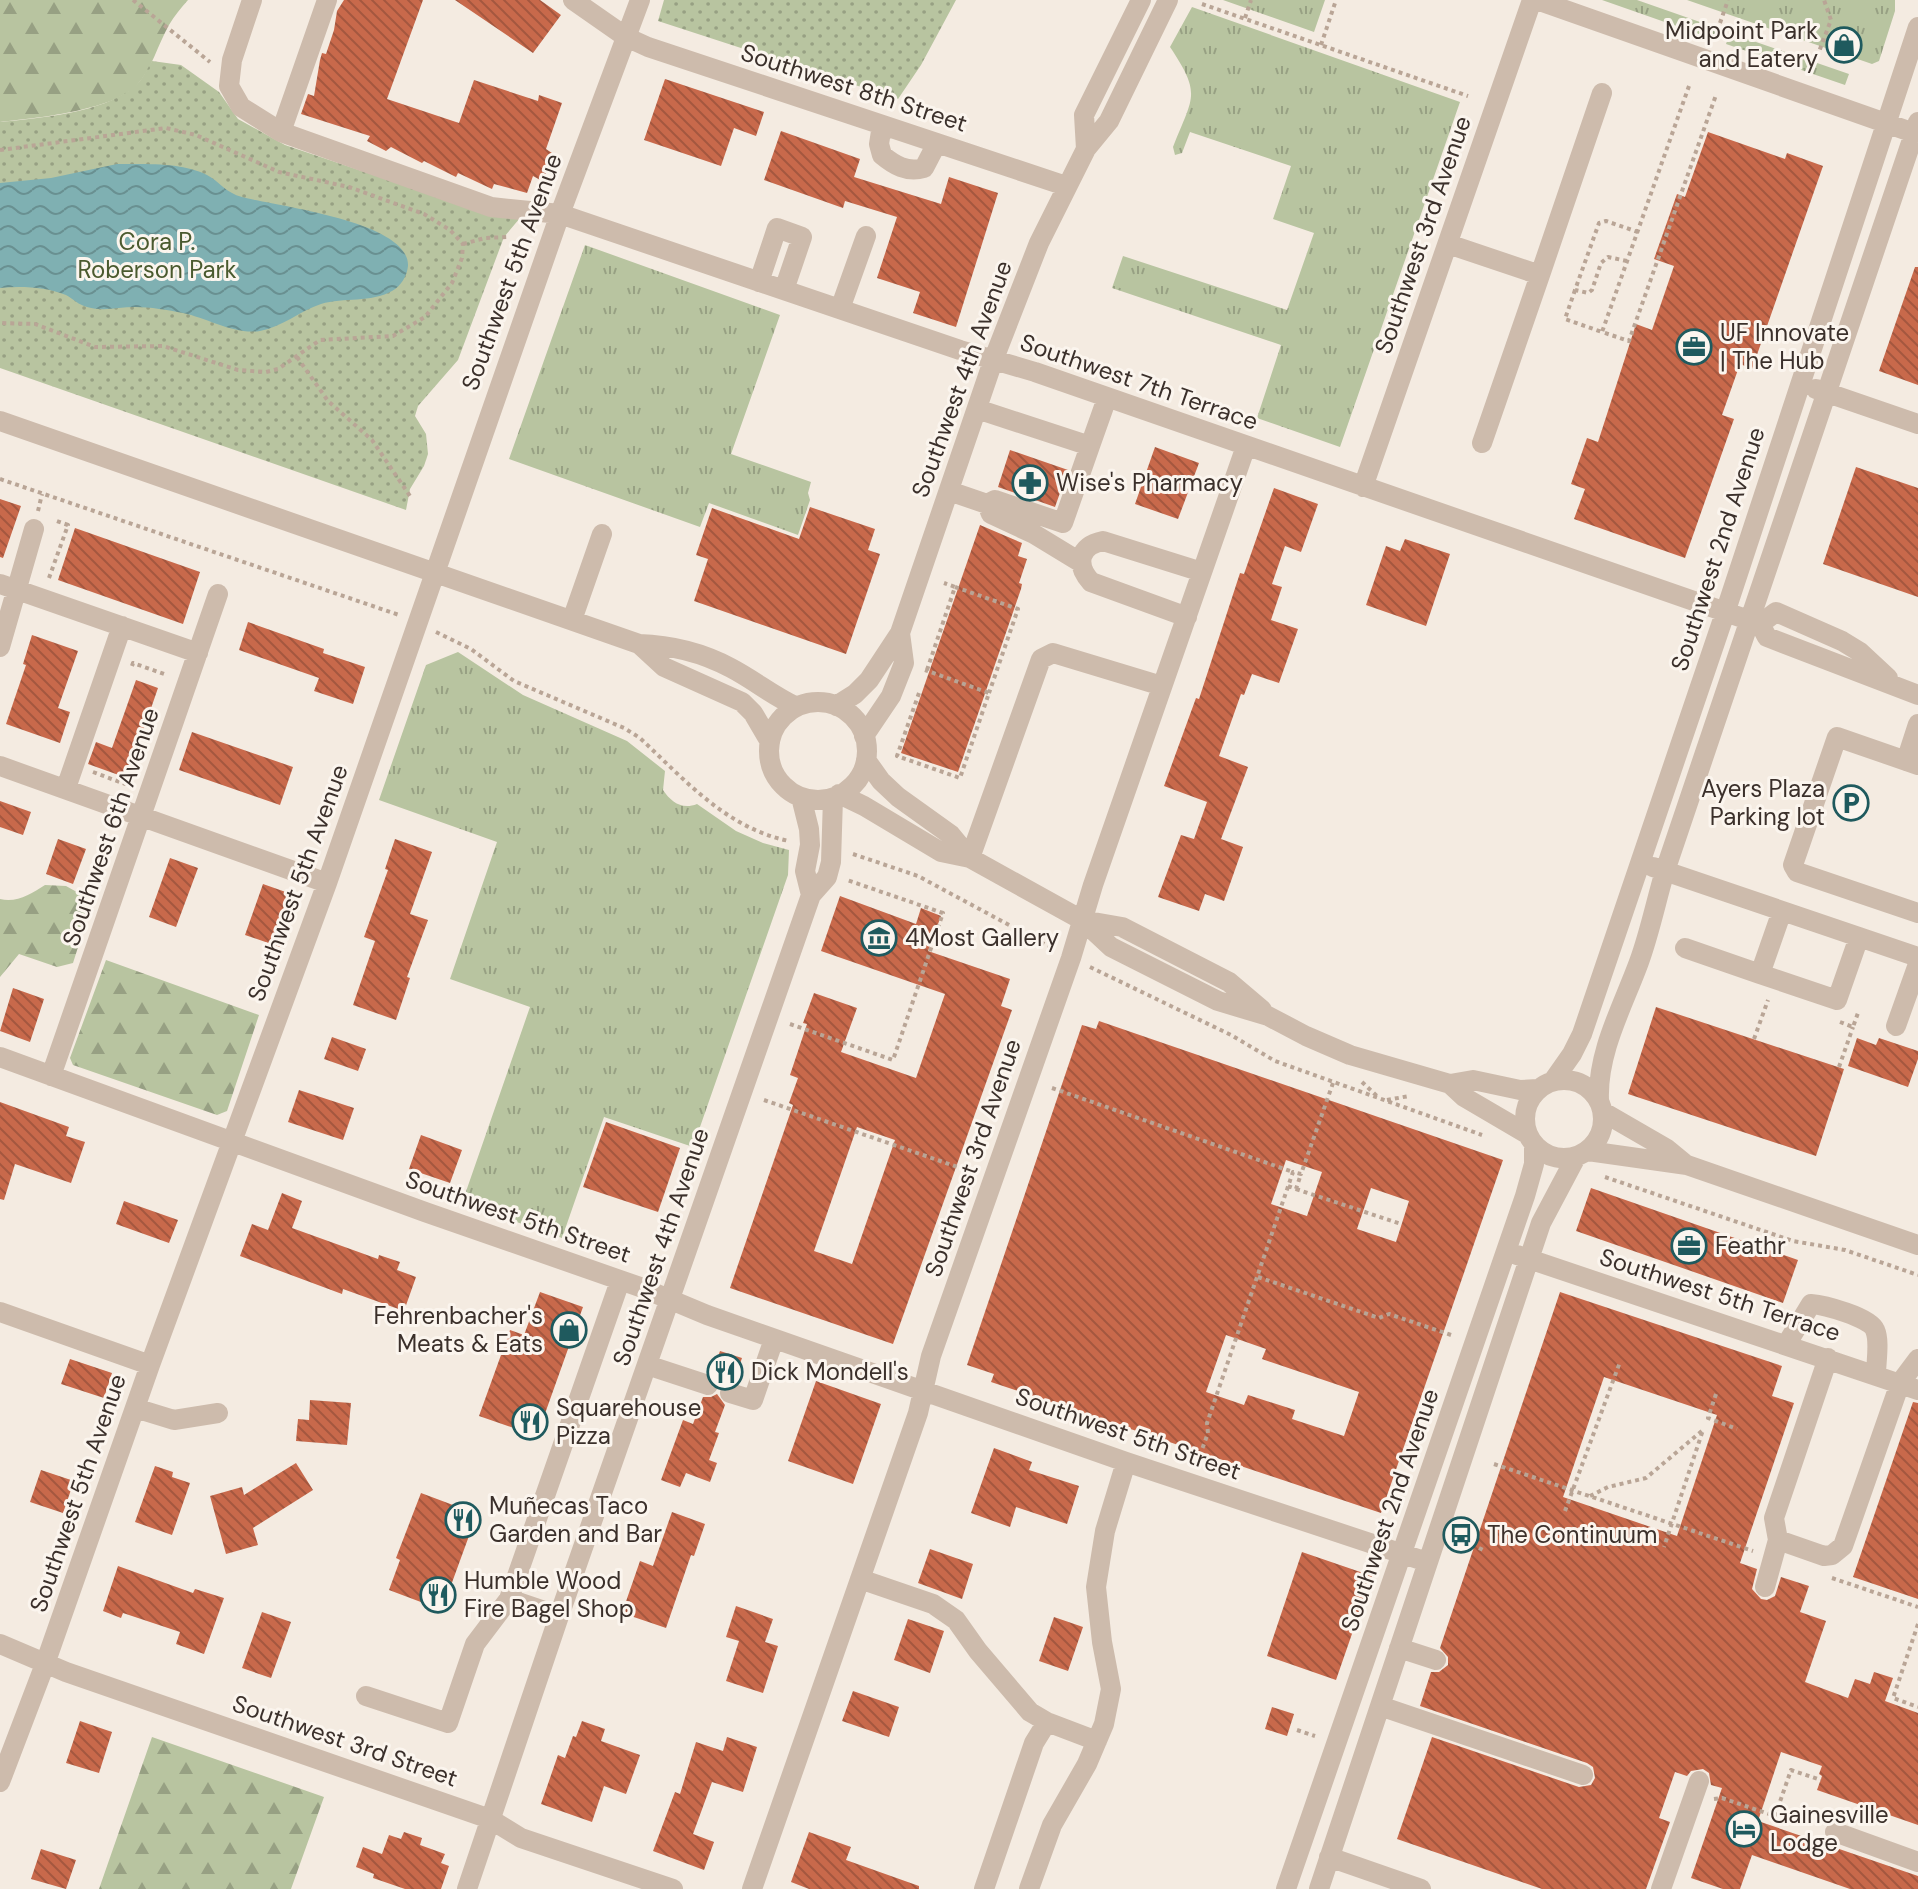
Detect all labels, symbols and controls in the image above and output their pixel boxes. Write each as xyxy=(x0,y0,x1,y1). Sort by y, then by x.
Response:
place label: Midpoint Park and Eatery xyxy=(1665,15,1818,74)
shop icon: Midpoint Park and Eatery xyxy=(1825,26,1863,64)
street label: Southwest 8th Street xyxy=(737,36,971,139)
street label: Southwest 3rd Avenue xyxy=(1367,112,1478,358)
street label: Southwest 5th Avenue xyxy=(454,149,569,394)
park label: Cora P. Roberson Park xyxy=(77,226,237,285)
street label: Southwest 4th Avenue xyxy=(904,256,1019,501)
place label: UF Innovate | The Hub xyxy=(1720,317,1849,376)
street label: Southwest 7th Terrace xyxy=(1016,326,1262,437)
office icon: UF Innovate | The Hub xyxy=(1675,328,1713,366)
street label: Southwest 2nd Avenue xyxy=(1663,423,1772,675)
pharmacy icon: Wise's Pharmacy xyxy=(1011,464,1049,502)
place label: Wise's Pharmacy xyxy=(1056,467,1243,498)
street label: Southwest 6th Avenue xyxy=(55,704,166,950)
street label: Southwest 5th Avenue xyxy=(240,760,355,1005)
place label: Ayers Plaza Parking lot xyxy=(1701,773,1825,832)
parking icon: Ayers Plaza Parking lot xyxy=(1832,784,1870,822)
museum icon: 4Most Gallery xyxy=(860,919,898,957)
place label: 4Most Gallery xyxy=(905,922,1059,953)
street label: Southwest 3rd Avenue xyxy=(917,1035,1028,1281)
street label: Southwest 4th Avenue xyxy=(605,1124,716,1370)
street label: Southwest 5th Street xyxy=(401,1163,635,1270)
office icon: Feathr xyxy=(1670,1227,1708,1265)
place label: Feathr xyxy=(1715,1230,1786,1261)
street label: Southwest 5th Terrace xyxy=(1596,1241,1844,1348)
place label: Fehrenbacher's Meats & Eats xyxy=(373,1300,543,1359)
shop icon: Fehrenbacher's Meats & Eats xyxy=(550,1311,588,1349)
restaurant icon: Dick Mondell's xyxy=(706,1353,744,1391)
place label: Dick Mondell's xyxy=(751,1356,909,1387)
street label: Southwest 5th Avenue xyxy=(22,1370,133,1616)
street label: Southwest 5th Street xyxy=(1011,1380,1245,1487)
street label: Southwest 2nd Avenue xyxy=(1333,1384,1446,1635)
place label: Squarehouse Pizza xyxy=(556,1392,701,1451)
restaurant icon: Squarehouse Pizza xyxy=(511,1403,549,1441)
place label: Muñecas Taco Garden and Bar xyxy=(489,1490,662,1549)
restaurant icon: Muñecas Taco Garden and Bar xyxy=(444,1501,482,1539)
bus stop icon: The Continuum xyxy=(1442,1516,1480,1554)
place label: The Continuum xyxy=(1487,1519,1657,1550)
place label: Humble Wood Fire Bagel Shop xyxy=(464,1565,634,1624)
restaurant icon: Humble Wood Fire Bagel Shop xyxy=(419,1576,457,1614)
street label: Southwest 3rd Street xyxy=(229,1687,462,1794)
place label: Gainesville Lodge xyxy=(1770,1799,1889,1858)
hotel icon: Gainesville Lodge xyxy=(1725,1810,1763,1848)

